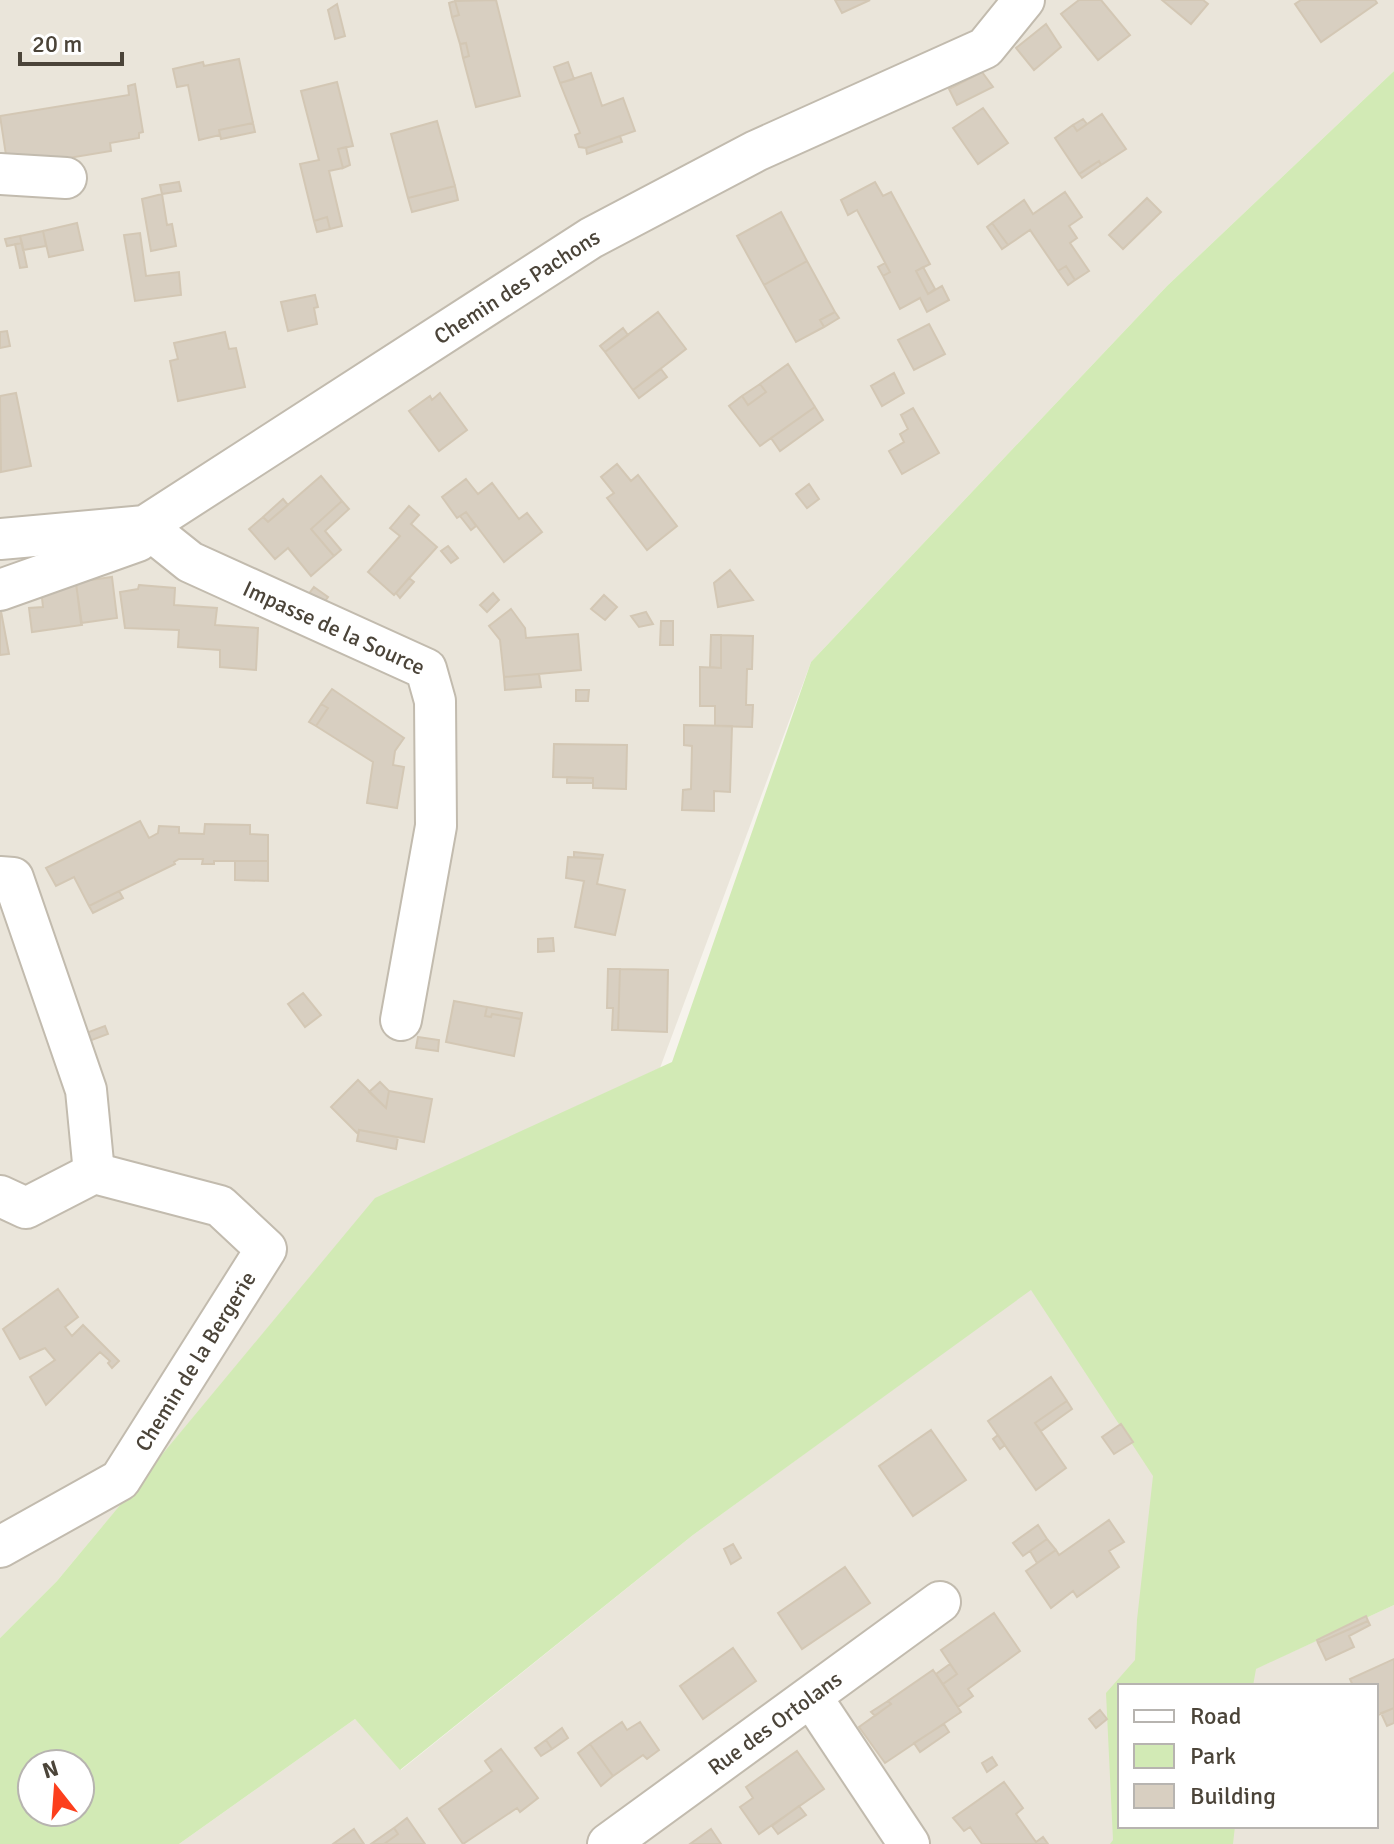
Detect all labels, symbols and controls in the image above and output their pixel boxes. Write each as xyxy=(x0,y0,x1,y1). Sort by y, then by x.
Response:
scale bar xyxy=(20,16,122,66)
text: 20 m xyxy=(32,29,82,59)
street label: Chemin des Pachons xyxy=(429,223,604,350)
street label: Impasse de la Source xyxy=(239,575,429,681)
street label: Chemin de la Bergerie xyxy=(129,1266,262,1456)
street label: Rue des Ortolans xyxy=(703,1665,847,1781)
legend xyxy=(1118,1684,1378,1828)
text: Road xyxy=(1190,1701,1241,1731)
text: Park xyxy=(1190,1741,1236,1771)
north arrow xyxy=(16,1748,96,1828)
text: N xyxy=(39,1754,62,1785)
text: Building xyxy=(1190,1781,1276,1811)

